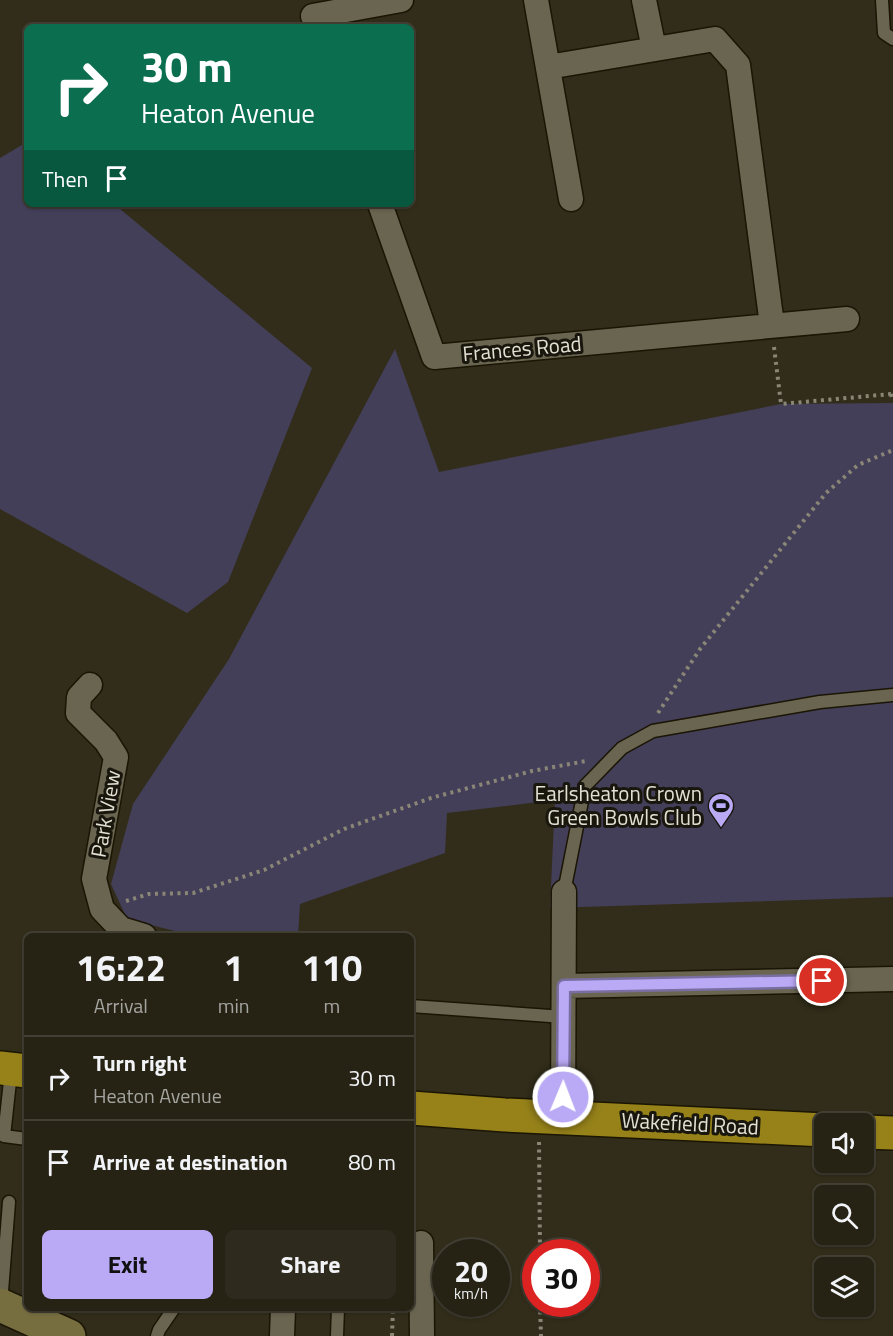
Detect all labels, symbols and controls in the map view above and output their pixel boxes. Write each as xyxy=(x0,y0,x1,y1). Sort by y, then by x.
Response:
text: 30 m xyxy=(141,34,233,98)
icon: right xyxy=(42,48,120,126)
text: Heaton Avenue xyxy=(141,92,315,133)
text: Then xyxy=(42,162,88,196)
icon: arrive xyxy=(100,162,133,195)
street label: Frances Road xyxy=(461,327,583,369)
street label: Park View xyxy=(82,768,128,860)
place label: Earlsheaton Crown Green Bowls Club xyxy=(535,777,702,833)
sports icon: Earlsheaton Crown Green Bowls Club xyxy=(706,791,736,829)
text: 16:22 xyxy=(76,940,166,995)
text: 1 xyxy=(224,940,244,995)
text: 110 xyxy=(302,940,362,995)
pin xyxy=(796,955,847,1006)
icon: arrive xyxy=(805,964,838,997)
text: Arrival xyxy=(94,990,148,1021)
text: min xyxy=(218,990,250,1021)
text: m xyxy=(323,990,340,1021)
text: Turn right xyxy=(93,1046,187,1080)
text: 30 m xyxy=(348,1061,396,1095)
icon: right xyxy=(42,1062,75,1095)
position arrow xyxy=(531,1065,595,1129)
text: Heaton Avenue xyxy=(93,1080,222,1111)
street label: Wakefield Road xyxy=(621,1103,759,1143)
map controls xyxy=(814,1113,874,1317)
button: sound xyxy=(814,1113,874,1173)
text: Arrive at destination xyxy=(93,1145,288,1179)
text: 80 m xyxy=(348,1145,396,1179)
icon: arrive xyxy=(42,1146,75,1179)
button: search xyxy=(814,1185,874,1245)
button: Exit xyxy=(42,1230,213,1299)
button: Share xyxy=(225,1230,396,1299)
speed limit sign: 30 xyxy=(522,1239,600,1317)
text: 20 xyxy=(454,1248,488,1294)
button: layers xyxy=(814,1257,874,1317)
text: km/h xyxy=(454,1282,488,1305)

